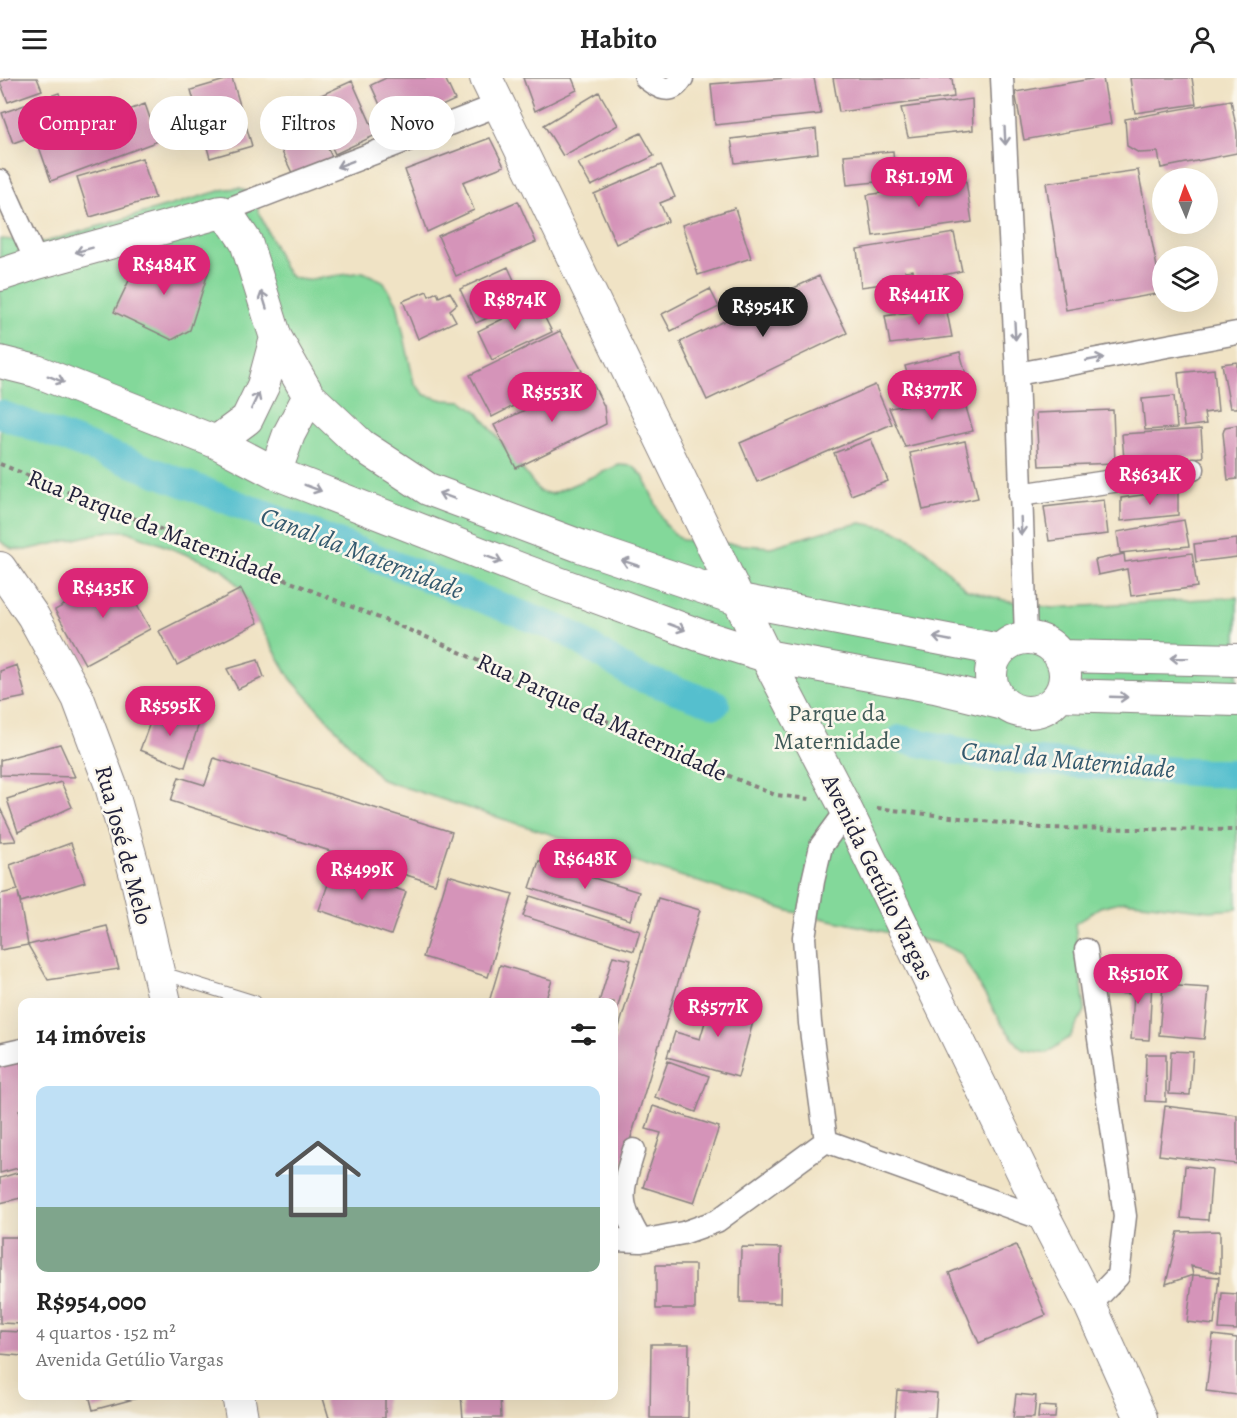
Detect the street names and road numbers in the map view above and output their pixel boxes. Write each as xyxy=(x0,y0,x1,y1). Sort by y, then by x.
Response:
street label: Rua Parque da Maternidade xyxy=(23,461,287,593)
street label: Rua Parque da Maternidade xyxy=(472,645,732,789)
street label: Rua José de Melo xyxy=(87,762,161,928)
street label: Avenida Getúlio Vargas xyxy=(814,768,942,985)

